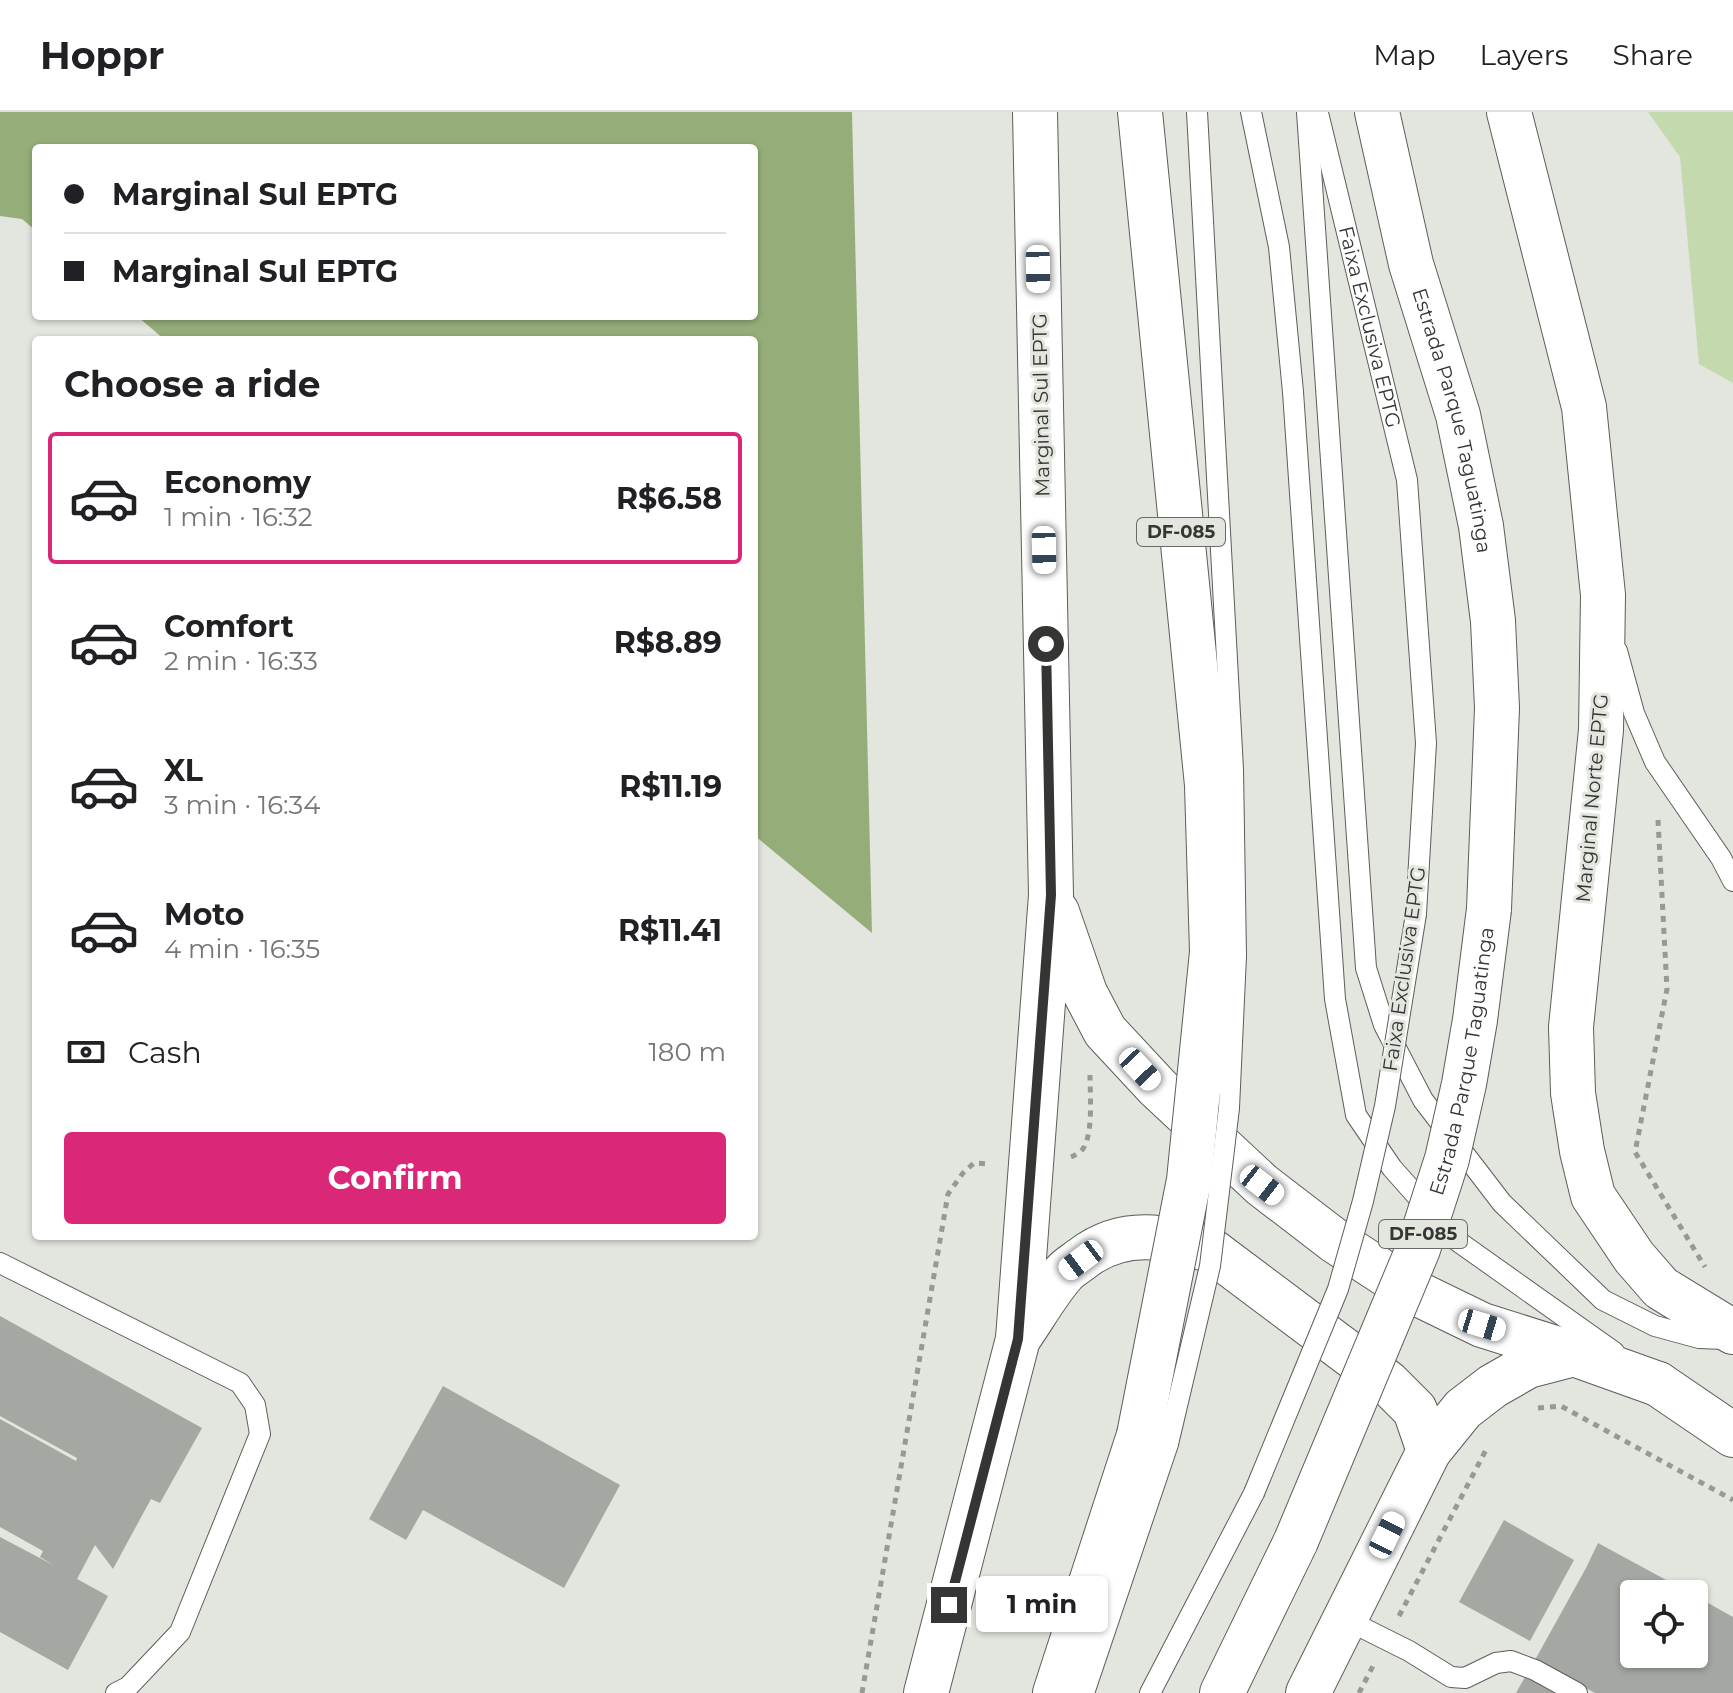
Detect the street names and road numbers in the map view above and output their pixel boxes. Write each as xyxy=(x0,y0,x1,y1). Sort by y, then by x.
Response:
street label: Faixa Exclusiva EPTG xyxy=(1334,223,1406,430)
street label: Estrada Parque Taguatinga xyxy=(1407,285,1496,555)
street label: Marginal Sul EPTG xyxy=(1027,313,1055,497)
road number: DF-085 xyxy=(1137,518,1225,546)
street label: Marginal Norte EPTG xyxy=(1571,693,1613,903)
street label: Faixa Exclusiva EPTG xyxy=(1378,865,1430,1073)
street label: Estrada Parque Taguatinga xyxy=(1424,926,1499,1198)
road number: DF-085 xyxy=(1379,1220,1467,1248)

